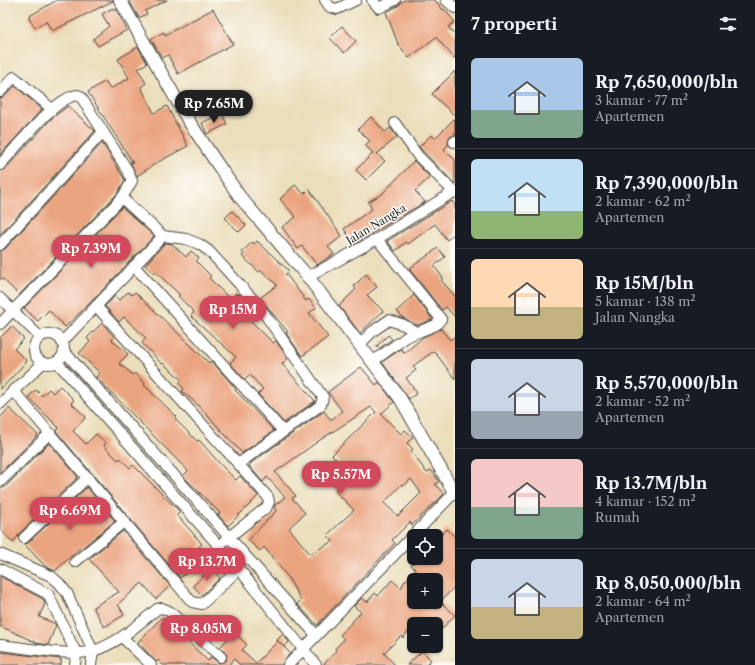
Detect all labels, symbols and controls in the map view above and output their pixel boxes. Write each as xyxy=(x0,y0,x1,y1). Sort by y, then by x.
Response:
icon: filters xyxy=(717,13,739,35)
text: 7 properti xyxy=(471,14,557,34)
text: Rp 7,650,000/bln xyxy=(595,72,738,92)
icon: home xyxy=(503,74,551,122)
pin: Rp 7.65M xyxy=(173,90,255,124)
text: 3 kamar · 77 m² xyxy=(595,92,688,108)
text: Rp 7.65M xyxy=(184,95,244,111)
text: Apartemen xyxy=(595,108,664,124)
text: Rp 7,390,000/bln xyxy=(595,173,738,193)
icon: home xyxy=(503,175,551,223)
text: 2 kamar · 62 m² xyxy=(595,193,691,209)
street label: Jalan Nangka xyxy=(342,200,409,248)
text: Apartemen xyxy=(595,209,664,225)
pin: Rp 7.39M xyxy=(50,235,132,269)
text: Rp 7.39M xyxy=(61,240,121,256)
text: Rp 15M/bln xyxy=(595,273,694,293)
icon: home xyxy=(503,275,551,323)
text: 5 kamar · 138 m² xyxy=(595,293,696,309)
pin: Rp 15M xyxy=(200,296,266,330)
text: Rp 15M xyxy=(209,301,257,317)
text: Jalan Nangka xyxy=(595,309,675,325)
text: Rp 5,570,000/bln xyxy=(595,373,738,393)
icon: home xyxy=(503,375,551,423)
text: 2 kamar · 52 m² xyxy=(595,393,690,409)
text: Apartemen xyxy=(595,409,664,425)
pin: Rp 5.57M xyxy=(300,461,382,495)
text: Rp 5.57M xyxy=(311,466,371,482)
text: Rp 13.7M/bln xyxy=(595,473,707,493)
icon: home xyxy=(503,475,551,523)
text: 4 kamar · 152 m² xyxy=(595,493,696,509)
pin: Rp 6.69M xyxy=(29,497,111,531)
text: Rp 6.69M xyxy=(39,502,101,518)
text: Rumah xyxy=(595,509,640,525)
map controls xyxy=(407,529,443,653)
button: locate xyxy=(407,529,443,565)
pin: Rp 13.7M xyxy=(166,548,248,582)
text: Rp 13.7M xyxy=(177,553,237,569)
button: + xyxy=(407,573,443,609)
text: Rp 8,050,000/bln xyxy=(595,573,741,593)
icon: home xyxy=(503,575,551,623)
text: 2 kamar · 64 m² xyxy=(595,593,691,609)
text: Apartemen xyxy=(595,609,664,625)
pin: Rp 8.05M xyxy=(160,615,242,649)
button: − xyxy=(407,617,443,653)
text: Rp 8.05M xyxy=(170,620,232,636)

